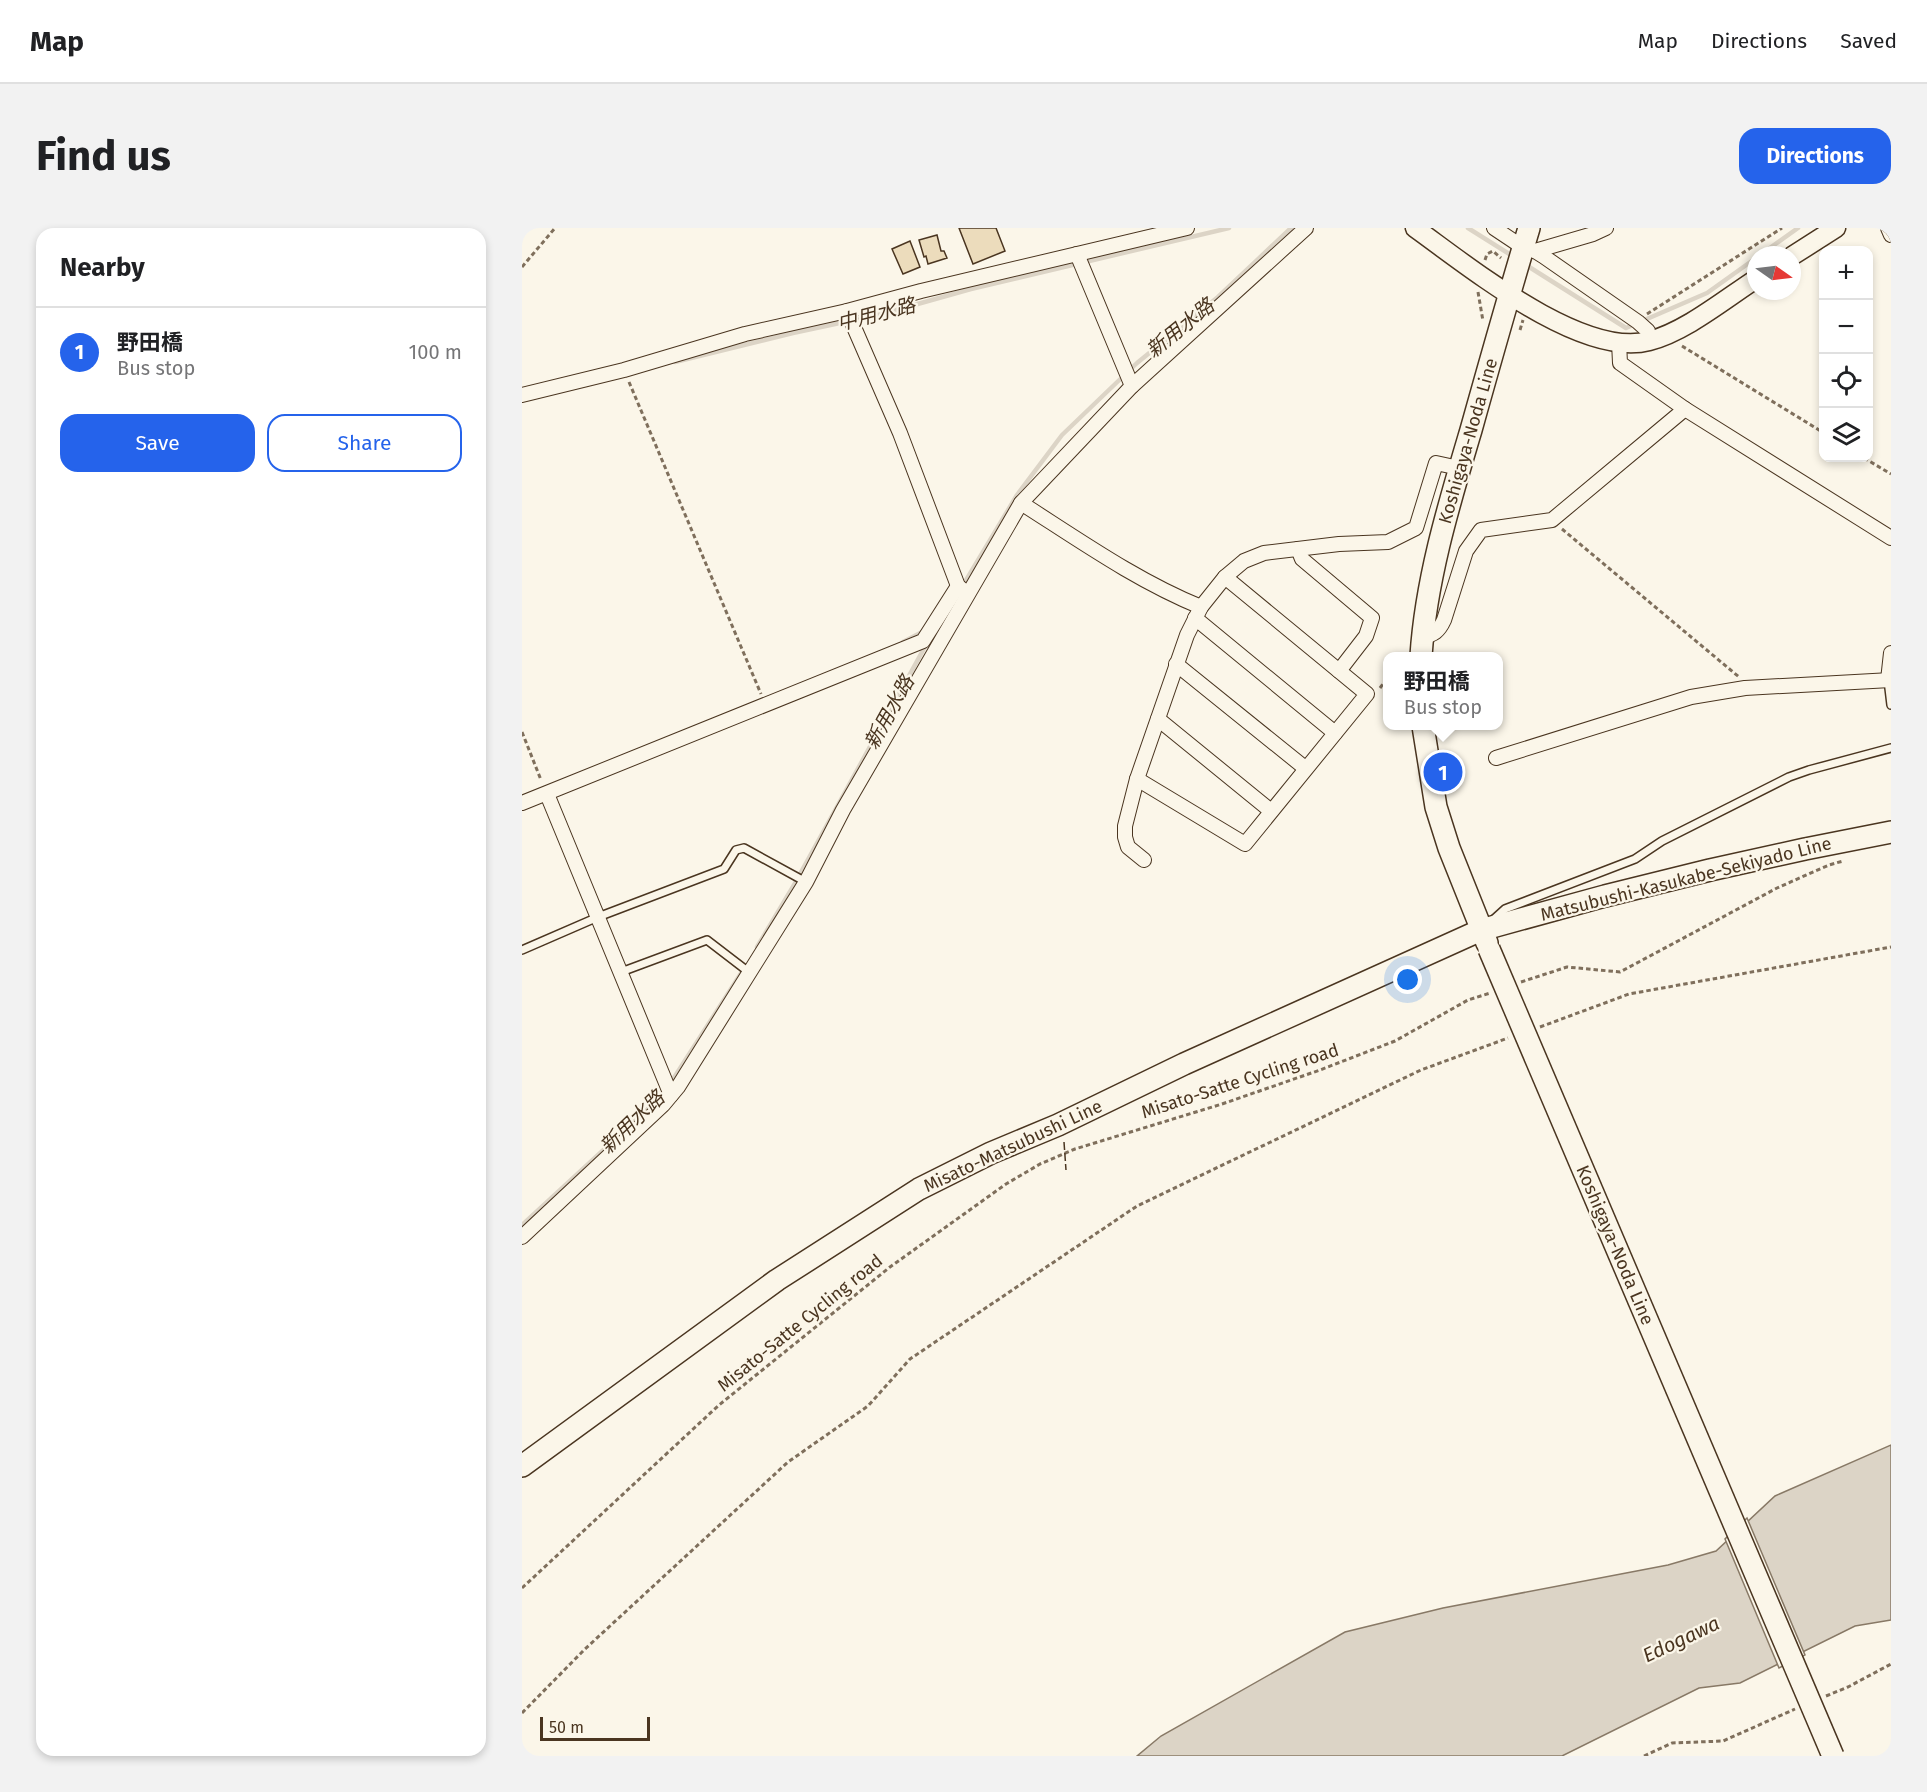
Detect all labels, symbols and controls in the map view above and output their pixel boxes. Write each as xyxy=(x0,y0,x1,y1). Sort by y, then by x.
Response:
text: Map xyxy=(30,25,84,58)
text: Map xyxy=(1638,28,1678,54)
text: Directions xyxy=(1711,28,1807,54)
text: Saved xyxy=(1840,28,1897,54)
button: Directions xyxy=(1739,128,1891,184)
text: Find us xyxy=(36,131,171,181)
north arrow xyxy=(1747,246,1801,300)
map controls xyxy=(1819,246,1873,462)
button: + xyxy=(1819,246,1873,300)
text: Nearby xyxy=(60,252,145,283)
water label: 中用水路 xyxy=(834,292,920,335)
water label: 新用水路 xyxy=(1141,292,1220,362)
button: − xyxy=(1819,300,1873,354)
text: 野田橋 xyxy=(117,329,183,356)
text: 1 xyxy=(75,340,84,364)
text: 100 m xyxy=(409,340,462,364)
button: locate xyxy=(1819,354,1873,408)
text: Bus stop xyxy=(117,356,195,380)
street label: Koshigaya-Noda Line xyxy=(1434,356,1502,526)
button: layers xyxy=(1819,408,1873,462)
button: Save xyxy=(60,414,255,472)
button: Share xyxy=(267,414,462,472)
popup xyxy=(1383,652,1503,730)
text: 野田橋 xyxy=(1404,668,1470,695)
water label: 新用水路 xyxy=(859,669,920,753)
text: Bus stop xyxy=(1404,695,1482,719)
pin: 1 xyxy=(1424,750,1462,794)
street label: Matsubushi-Kasukabe-Sekiyado Line xyxy=(1538,832,1834,926)
your location xyxy=(1393,965,1422,994)
street label: Misato-Satte Cycling road xyxy=(1139,1039,1341,1123)
water label: 新用水路 xyxy=(595,1084,671,1158)
street label: Misato-Matsubushi Line xyxy=(920,1095,1106,1197)
street label: Koshigaya-Noda Line xyxy=(1571,1162,1659,1328)
street label: Misato-Satte Cycling road xyxy=(713,1250,887,1396)
water label: Edogawa xyxy=(1639,1611,1723,1667)
scale bar xyxy=(540,1714,650,1742)
text: 50 m xyxy=(549,1718,584,1737)

